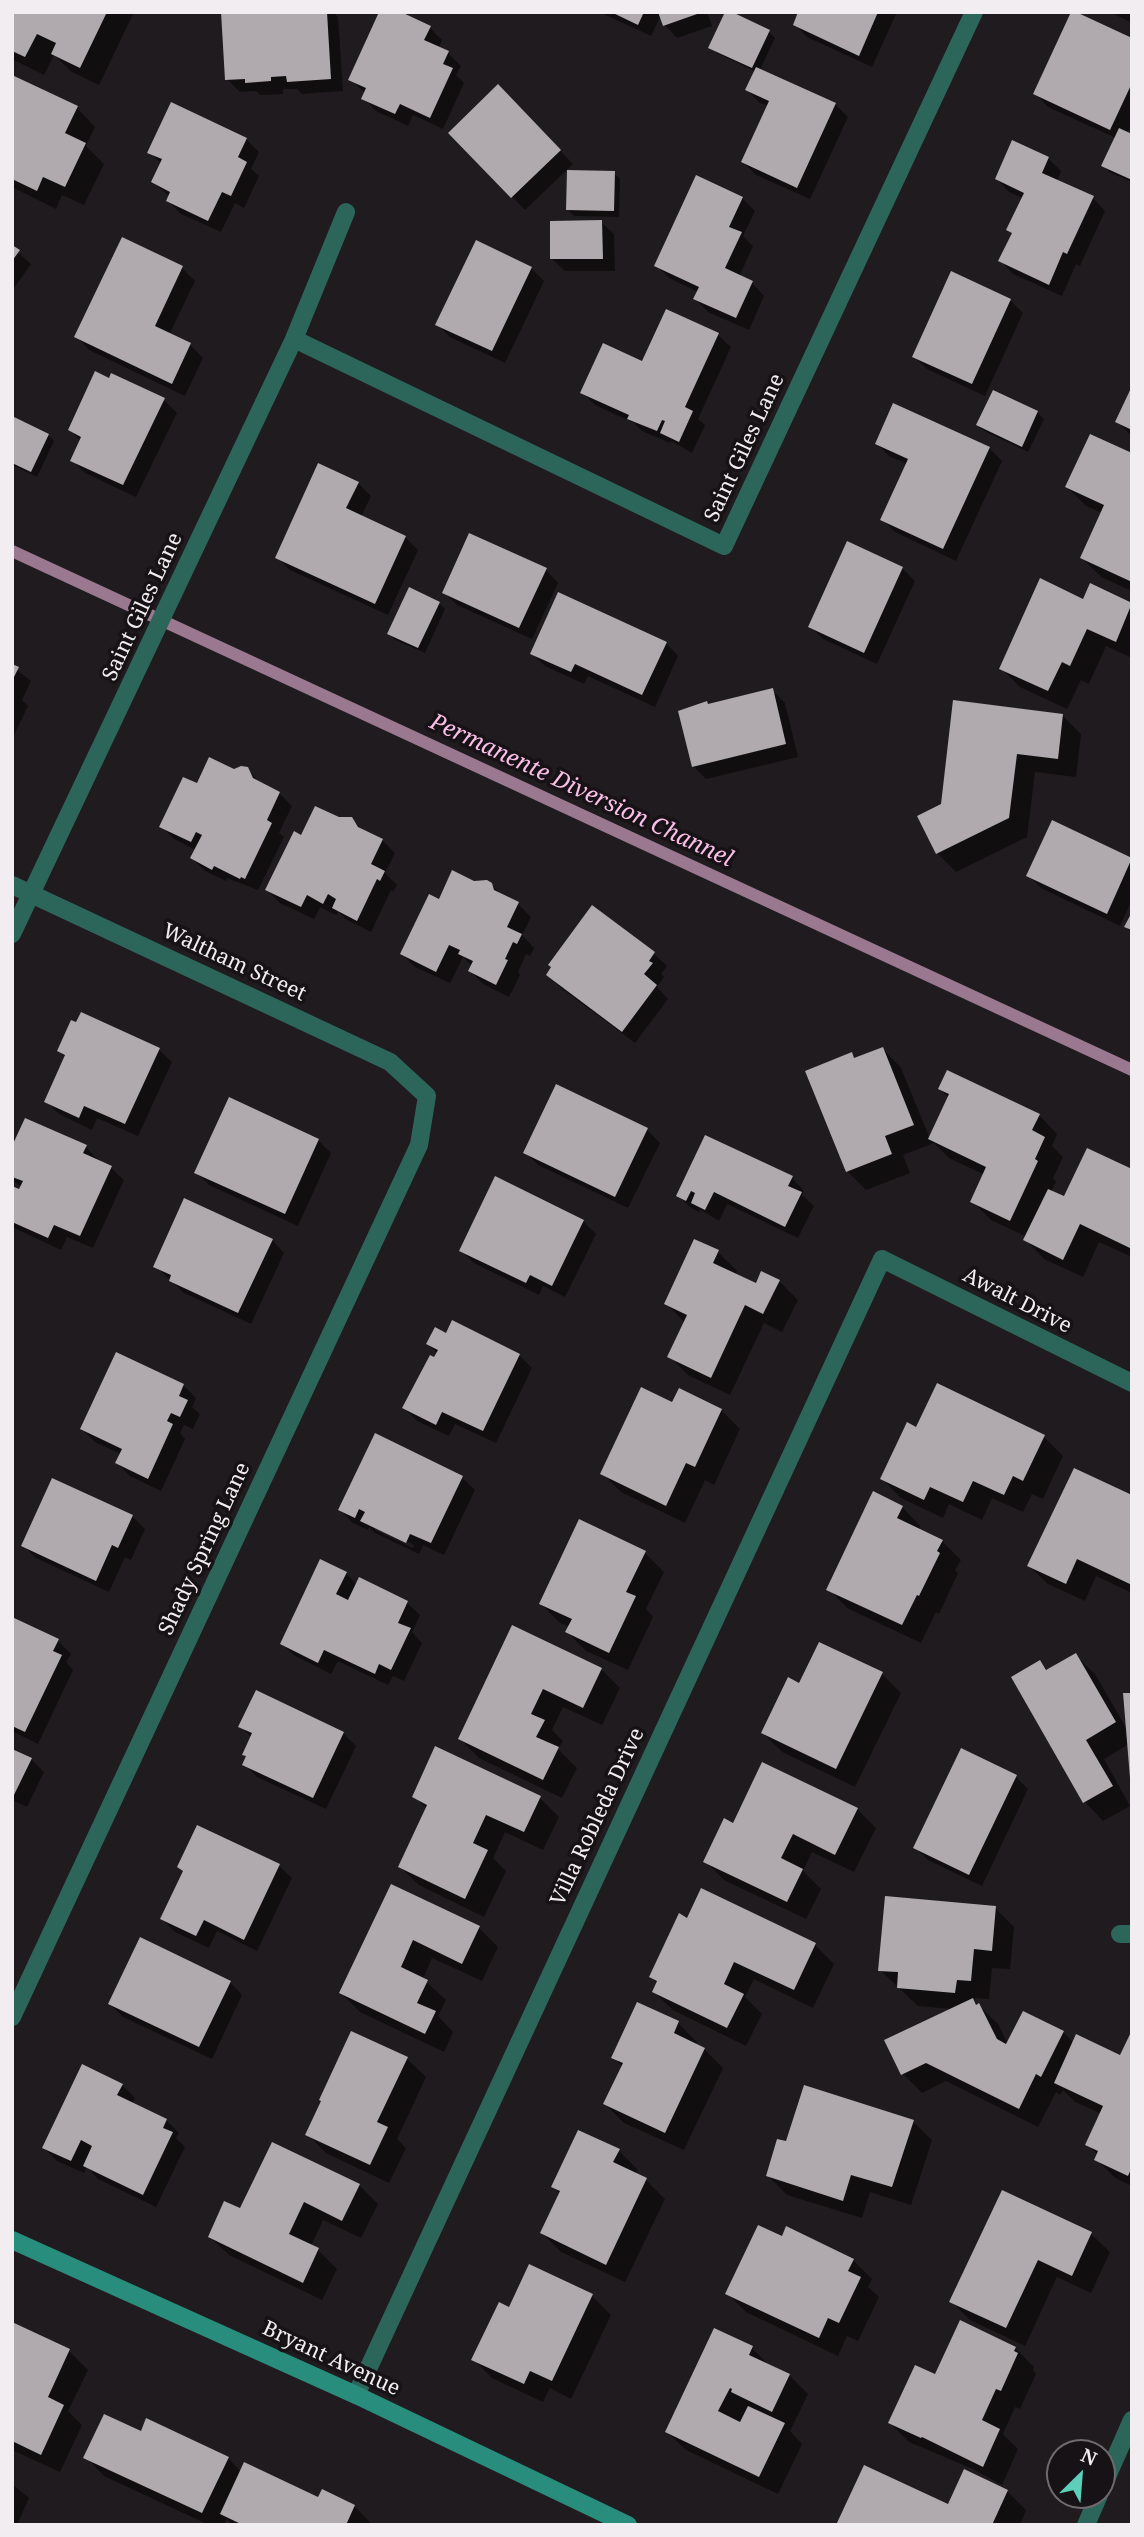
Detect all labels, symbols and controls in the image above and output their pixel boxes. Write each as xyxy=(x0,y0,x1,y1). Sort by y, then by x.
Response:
street label: Saint Giles Lane xyxy=(700,370,790,526)
street label: Saint Giles Lane xyxy=(98,529,188,685)
water label: Permanente Diversion Channel xyxy=(425,709,737,873)
street label: Waltham Street xyxy=(158,919,310,1007)
street label: Awalt Drive xyxy=(958,1263,1076,1339)
street label: Shady Spring Lane xyxy=(154,1459,256,1639)
street label: Villa Robleda Drive xyxy=(546,1724,650,1910)
street label: Bryant Avenue xyxy=(258,2316,404,2402)
north arrow xyxy=(1046,2439,1116,2509)
text: N xyxy=(1077,2442,1101,2472)

